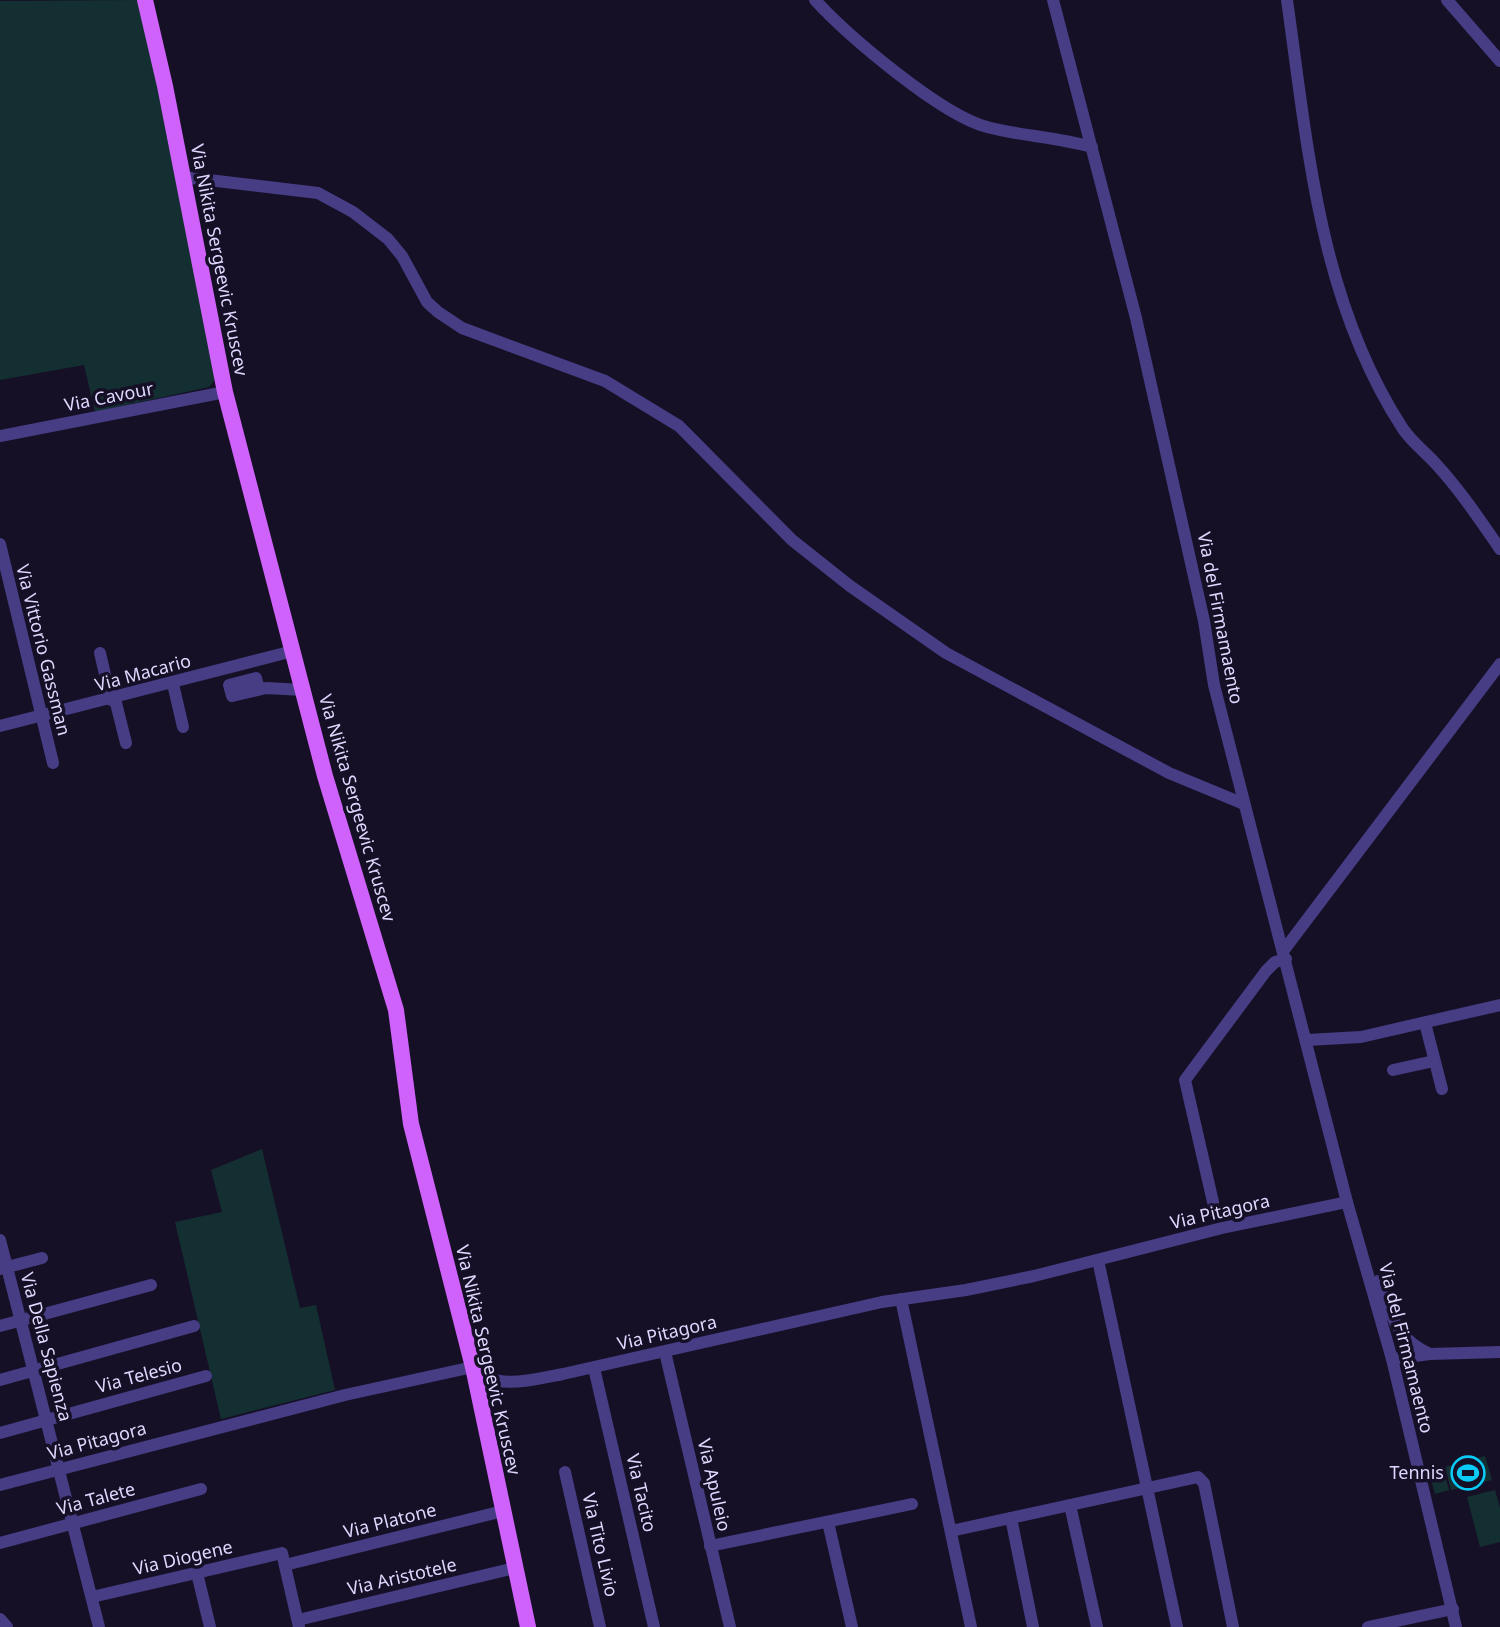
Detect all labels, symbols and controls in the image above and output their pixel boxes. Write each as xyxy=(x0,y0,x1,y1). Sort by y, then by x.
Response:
street label: Via Nikita Sergeevic Kruscev xyxy=(186,142,254,378)
street label: Via Cavour xyxy=(62,376,156,416)
street label: Via del Firmamaento xyxy=(1193,530,1249,706)
street label: Via Vittorio Gassman xyxy=(11,562,77,738)
street label: Via Macario xyxy=(92,648,193,696)
street label: Via Nikita Sergeevic Kruscev xyxy=(314,691,402,925)
street label: Via Pitagora xyxy=(1168,1188,1272,1234)
street label: Via Nikita Sergeevic Kruscev xyxy=(451,1242,527,1478)
street label: Via del Firmamaento xyxy=(1374,1260,1440,1435)
street label: Via Della Sapienza xyxy=(16,1270,78,1424)
street label: Via Pitagora xyxy=(615,1309,719,1355)
street label: Via Telesio xyxy=(93,1352,184,1398)
street label: Via Pitagora xyxy=(45,1415,149,1465)
street label: Via Apuleio xyxy=(693,1436,737,1533)
street label: Via Tacito xyxy=(621,1451,663,1534)
sports icon: Tennis xyxy=(1449,1454,1487,1492)
place label: Tennis xyxy=(1390,1460,1444,1484)
street label: Via Talete xyxy=(54,1476,138,1520)
street label: Via Tito Livio xyxy=(577,1491,625,1599)
street label: Via Platone xyxy=(341,1497,439,1543)
street label: Via Diogene xyxy=(131,1534,235,1580)
street label: Via Aristotele xyxy=(345,1552,459,1600)

